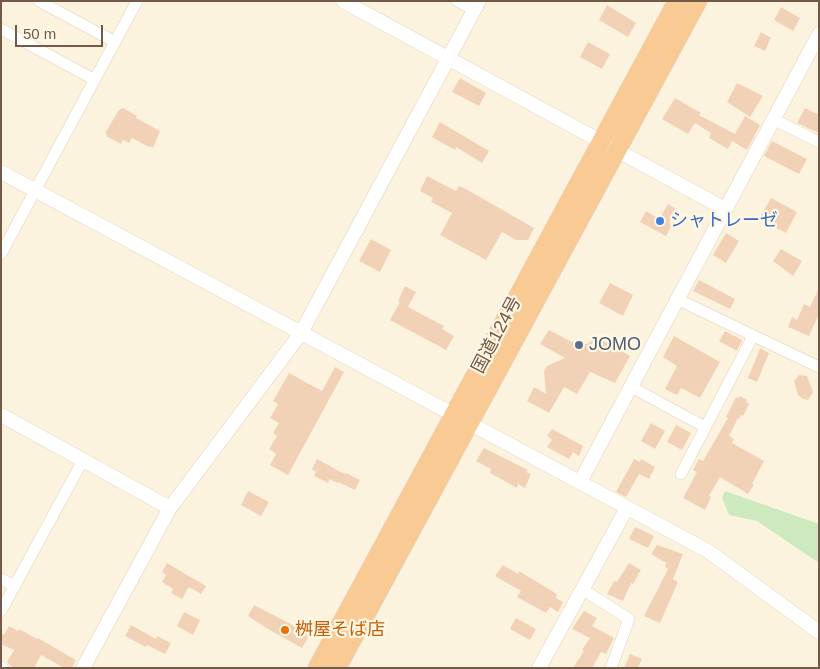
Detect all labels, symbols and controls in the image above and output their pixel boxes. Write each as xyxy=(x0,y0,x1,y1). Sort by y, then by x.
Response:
scale bar xyxy=(18,15,105,47)
text: 50 m xyxy=(23,25,56,42)
place label: シャトレーゼ xyxy=(670,210,778,232)
marker: シャトレーゼ xyxy=(654,215,666,227)
street label: 国道124号 xyxy=(468,293,526,377)
place label: JOMO xyxy=(589,334,641,356)
marker: JOMO xyxy=(573,339,585,351)
place label: 桝屋そば店 xyxy=(295,619,385,641)
marker: 桝屋そば店 xyxy=(279,624,291,636)

